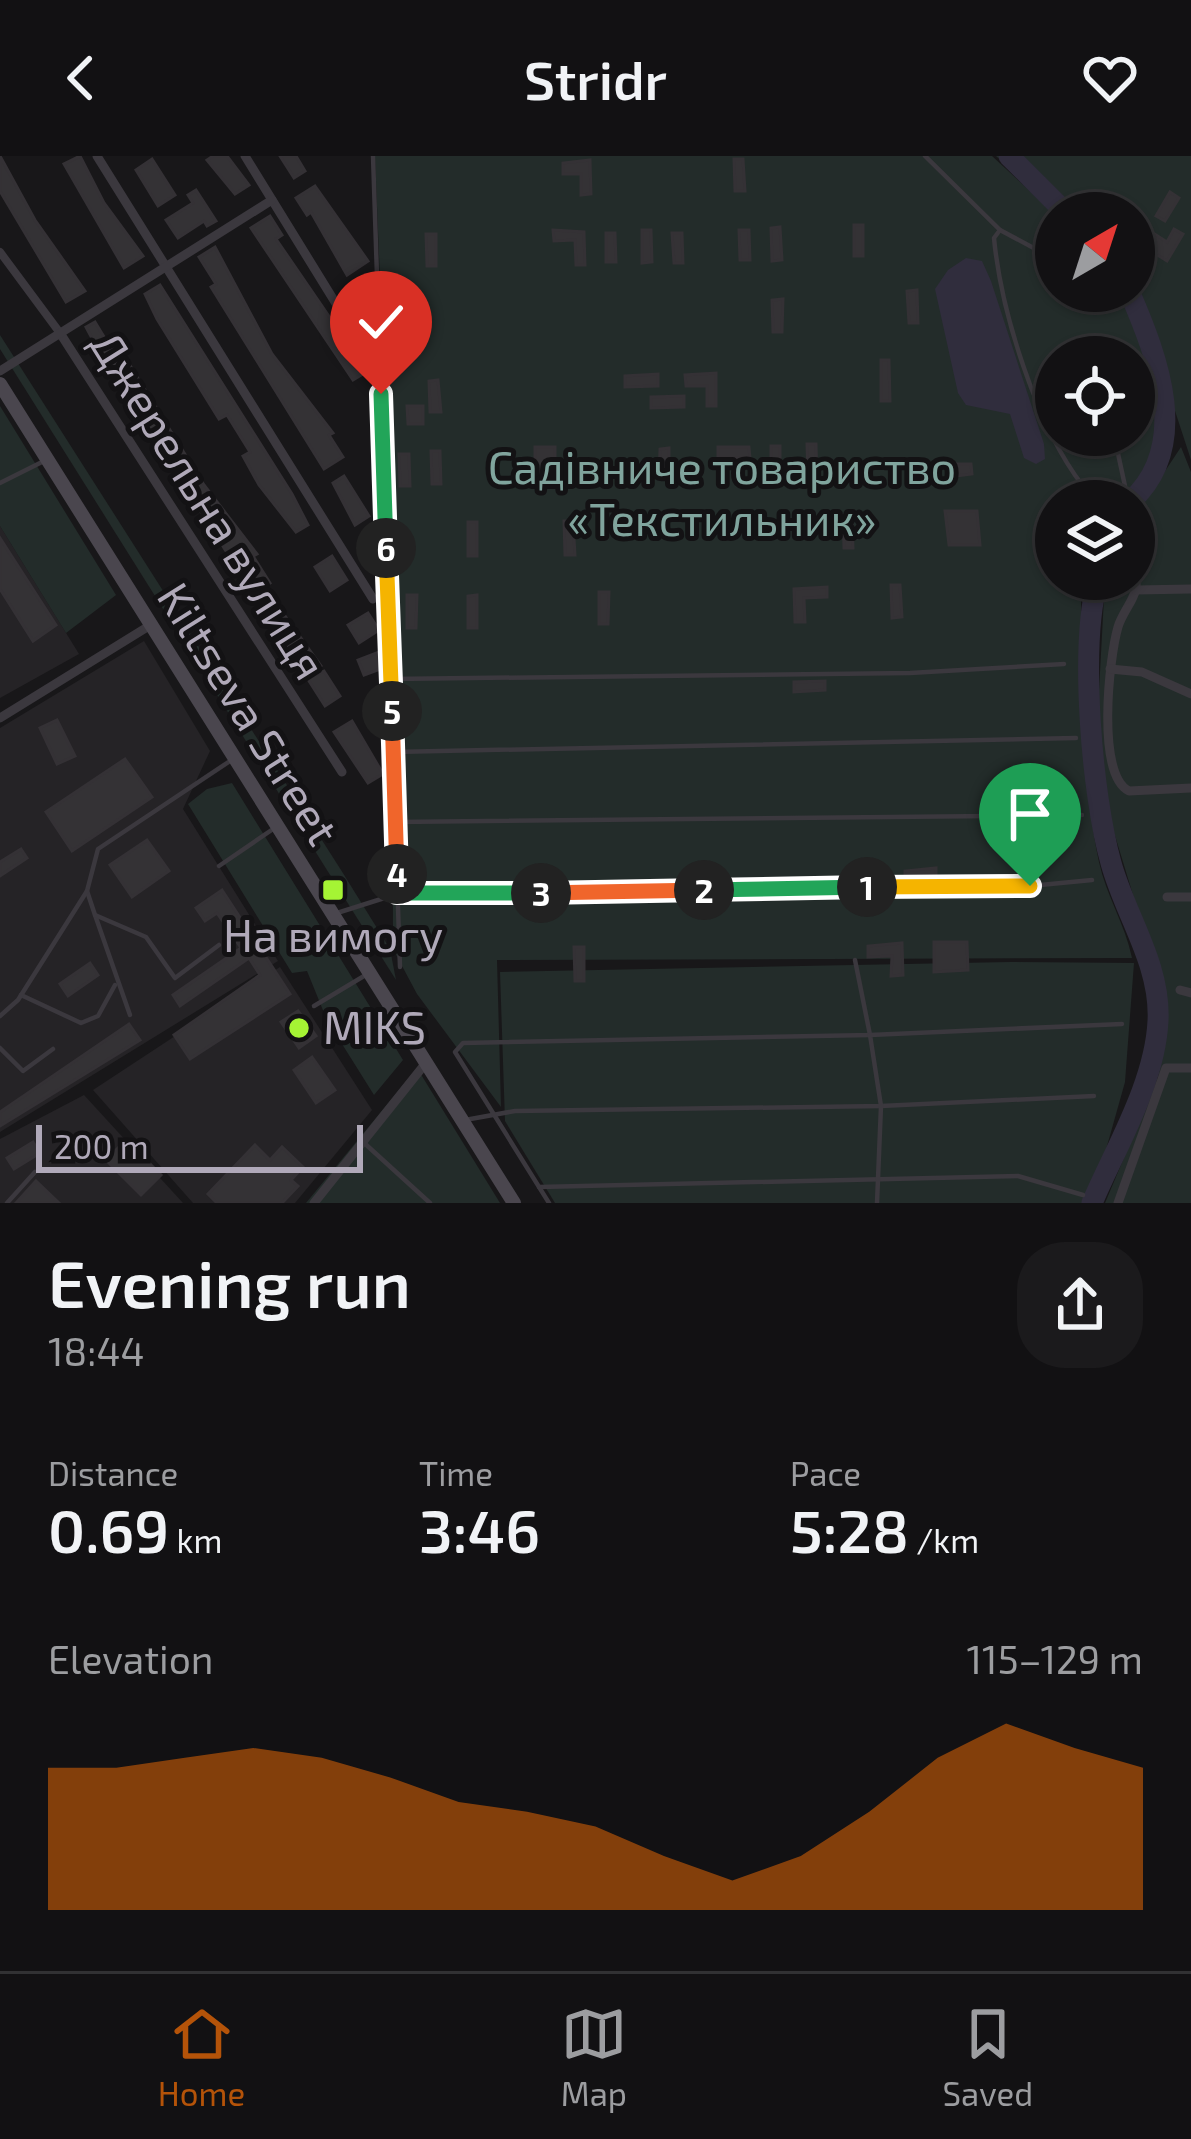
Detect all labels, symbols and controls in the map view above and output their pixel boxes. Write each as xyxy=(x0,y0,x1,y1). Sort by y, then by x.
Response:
icon: back xyxy=(48,45,114,111)
icon: heart xyxy=(1077,45,1143,111)
text: Stridr xyxy=(524,46,667,111)
north arrow xyxy=(1035,192,1155,312)
map controls xyxy=(1035,192,1155,600)
pin xyxy=(330,271,432,394)
icon: check xyxy=(348,289,414,355)
street label: Джерельна вулиця xyxy=(80,320,339,689)
button: locate xyxy=(1035,336,1155,456)
park label: Садівниче товариство «Текстильник» xyxy=(488,439,956,545)
button: layers xyxy=(1035,480,1155,600)
pin: 6 xyxy=(356,518,416,578)
text: 6 xyxy=(376,528,396,568)
street label: Kiltseva Street xyxy=(148,572,352,854)
pin: 5 xyxy=(362,681,422,741)
text: 5 xyxy=(383,691,401,731)
pin xyxy=(979,763,1081,886)
icon: arrive xyxy=(997,781,1063,847)
pin: 4 xyxy=(367,844,427,904)
text: 4 xyxy=(386,854,408,894)
pin: 1 xyxy=(837,857,897,917)
pin: 2 xyxy=(674,860,734,920)
pin: 3 xyxy=(511,863,571,923)
text: 1 xyxy=(860,867,874,907)
text: 2 xyxy=(694,870,714,910)
text: 3 xyxy=(532,873,550,913)
marker: На вимогу xyxy=(320,877,346,903)
place label: На вимогу xyxy=(223,907,443,962)
place label: MIKS xyxy=(323,999,426,1053)
marker: MIKS xyxy=(286,1015,312,1041)
scale bar xyxy=(36,1119,363,1172)
text: 200 m xyxy=(54,1126,149,1166)
text: Evening run xyxy=(48,1242,411,1321)
button: share xyxy=(1017,1242,1143,1368)
text: 18:44 xyxy=(48,1327,144,1374)
text: Distance xyxy=(48,1453,178,1493)
text: Time xyxy=(419,1453,493,1493)
text: Pace xyxy=(790,1453,861,1493)
text: 0.69 xyxy=(48,1493,169,1565)
text: 3:46 xyxy=(419,1493,540,1565)
text: 5:28 xyxy=(790,1493,909,1565)
text: km xyxy=(169,1520,222,1560)
text: /km xyxy=(909,1520,979,1560)
text: Elevation xyxy=(48,1635,213,1682)
text: 115–129 m xyxy=(967,1635,1143,1682)
tab: Home xyxy=(158,2001,245,2113)
tab: Map xyxy=(561,2001,627,2113)
tab: Saved xyxy=(943,2001,1033,2113)

